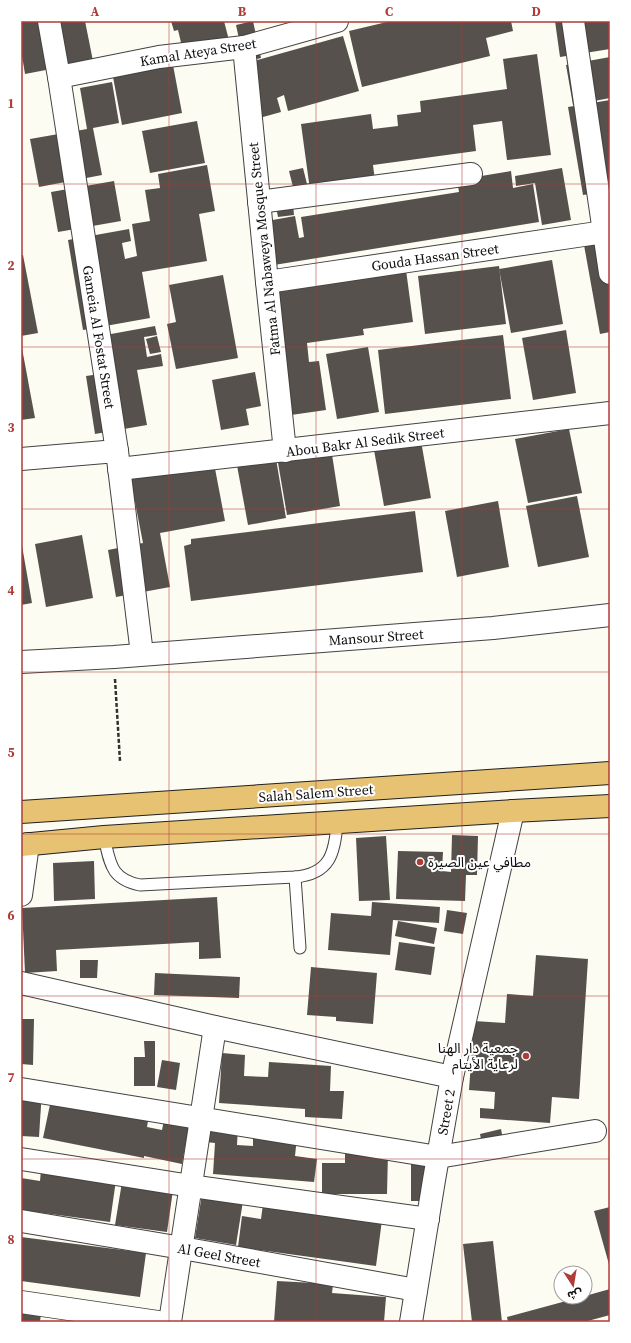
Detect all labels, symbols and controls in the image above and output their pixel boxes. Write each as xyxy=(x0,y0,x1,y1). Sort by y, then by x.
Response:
text: A xyxy=(91,3,100,20)
text: B xyxy=(238,3,247,20)
text: C xyxy=(385,3,393,20)
text: D xyxy=(531,3,541,20)
street label: Kamal Ateya Street xyxy=(138,33,258,71)
text: 1 xyxy=(7,95,15,112)
street label: Fatma Al Nabaweya Mosque Street xyxy=(243,141,285,357)
street label: Gouda Hassan Street xyxy=(370,238,500,276)
text: 2 xyxy=(7,257,15,274)
street label: Gameia Al Fostat Street xyxy=(78,264,120,410)
text: 3 xyxy=(7,419,15,436)
street label: Abou Bakr Al Sedik Street xyxy=(285,422,446,462)
text: 4 xyxy=(7,582,15,599)
street label: Mansour Street xyxy=(328,624,425,650)
text: 5 xyxy=(7,744,15,761)
street label: Salah Salem Street xyxy=(258,779,374,807)
place label: مطافي عين الصيرة xyxy=(428,852,531,873)
marker: مطافي عين الصيرة xyxy=(415,857,425,867)
text: 6 xyxy=(7,907,15,924)
place label: جمعية دار الهنا لرعاية الأيتام xyxy=(438,1038,518,1075)
marker: جمعية دار الهنا لرعاية الأيتام xyxy=(521,1051,531,1061)
text: 7 xyxy=(7,1069,15,1086)
street label: Street 2 xyxy=(432,1087,460,1137)
text: 8 xyxy=(7,1231,15,1248)
street label: Al Geel Street xyxy=(176,1238,263,1272)
north arrow xyxy=(553,1265,593,1305)
text: ش xyxy=(566,1285,584,1303)

